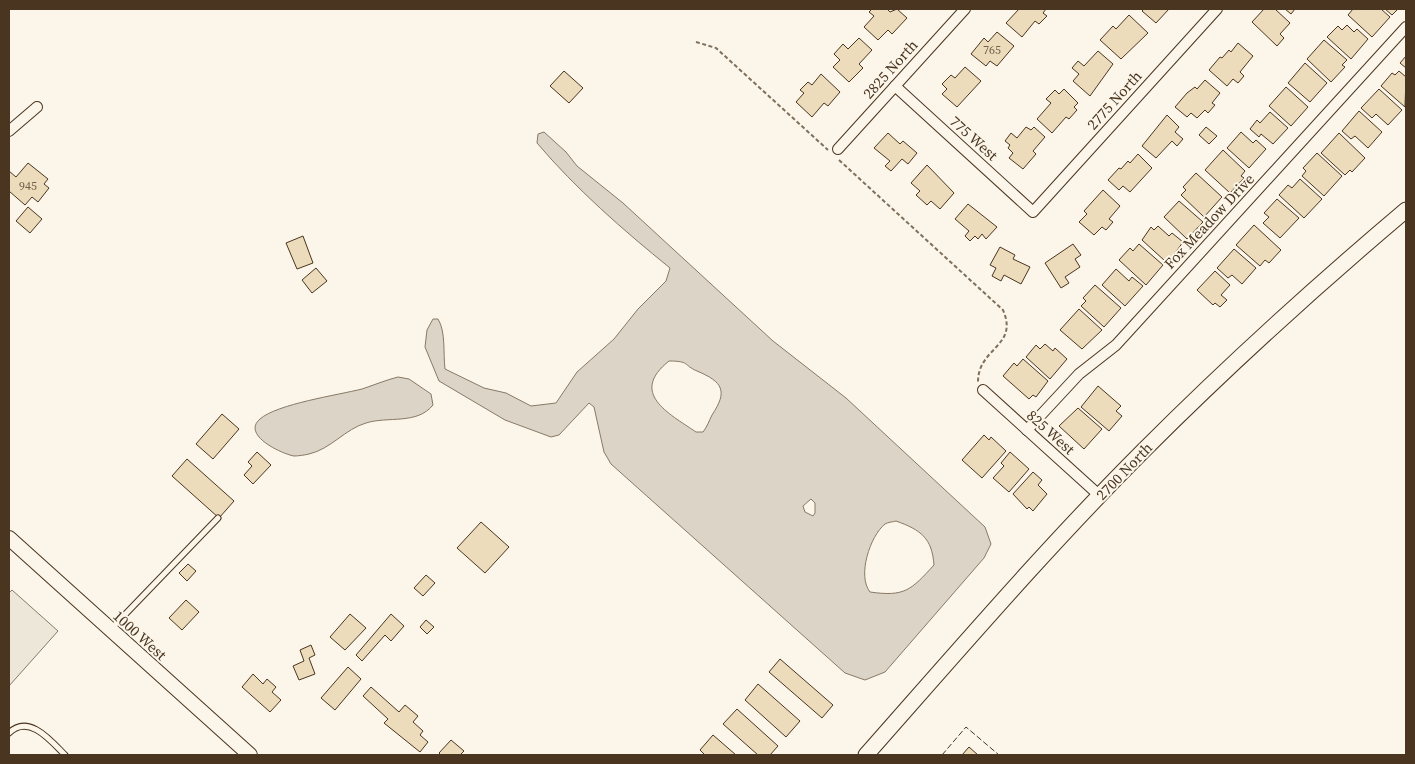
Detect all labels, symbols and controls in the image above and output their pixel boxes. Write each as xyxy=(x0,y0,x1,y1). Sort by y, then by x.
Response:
street label: 2825 North xyxy=(858,35,922,103)
house number: 765 xyxy=(983,42,1001,58)
street label: 2775 North xyxy=(1082,66,1146,134)
street label: 775 West xyxy=(945,111,1003,165)
street label: Fox Meadow Drive xyxy=(1159,168,1259,273)
house number: 945 xyxy=(19,178,37,194)
street label: 825 West xyxy=(1022,405,1080,459)
street label: 2700 North xyxy=(1091,437,1157,505)
street label: 1000 West xyxy=(109,605,171,665)

